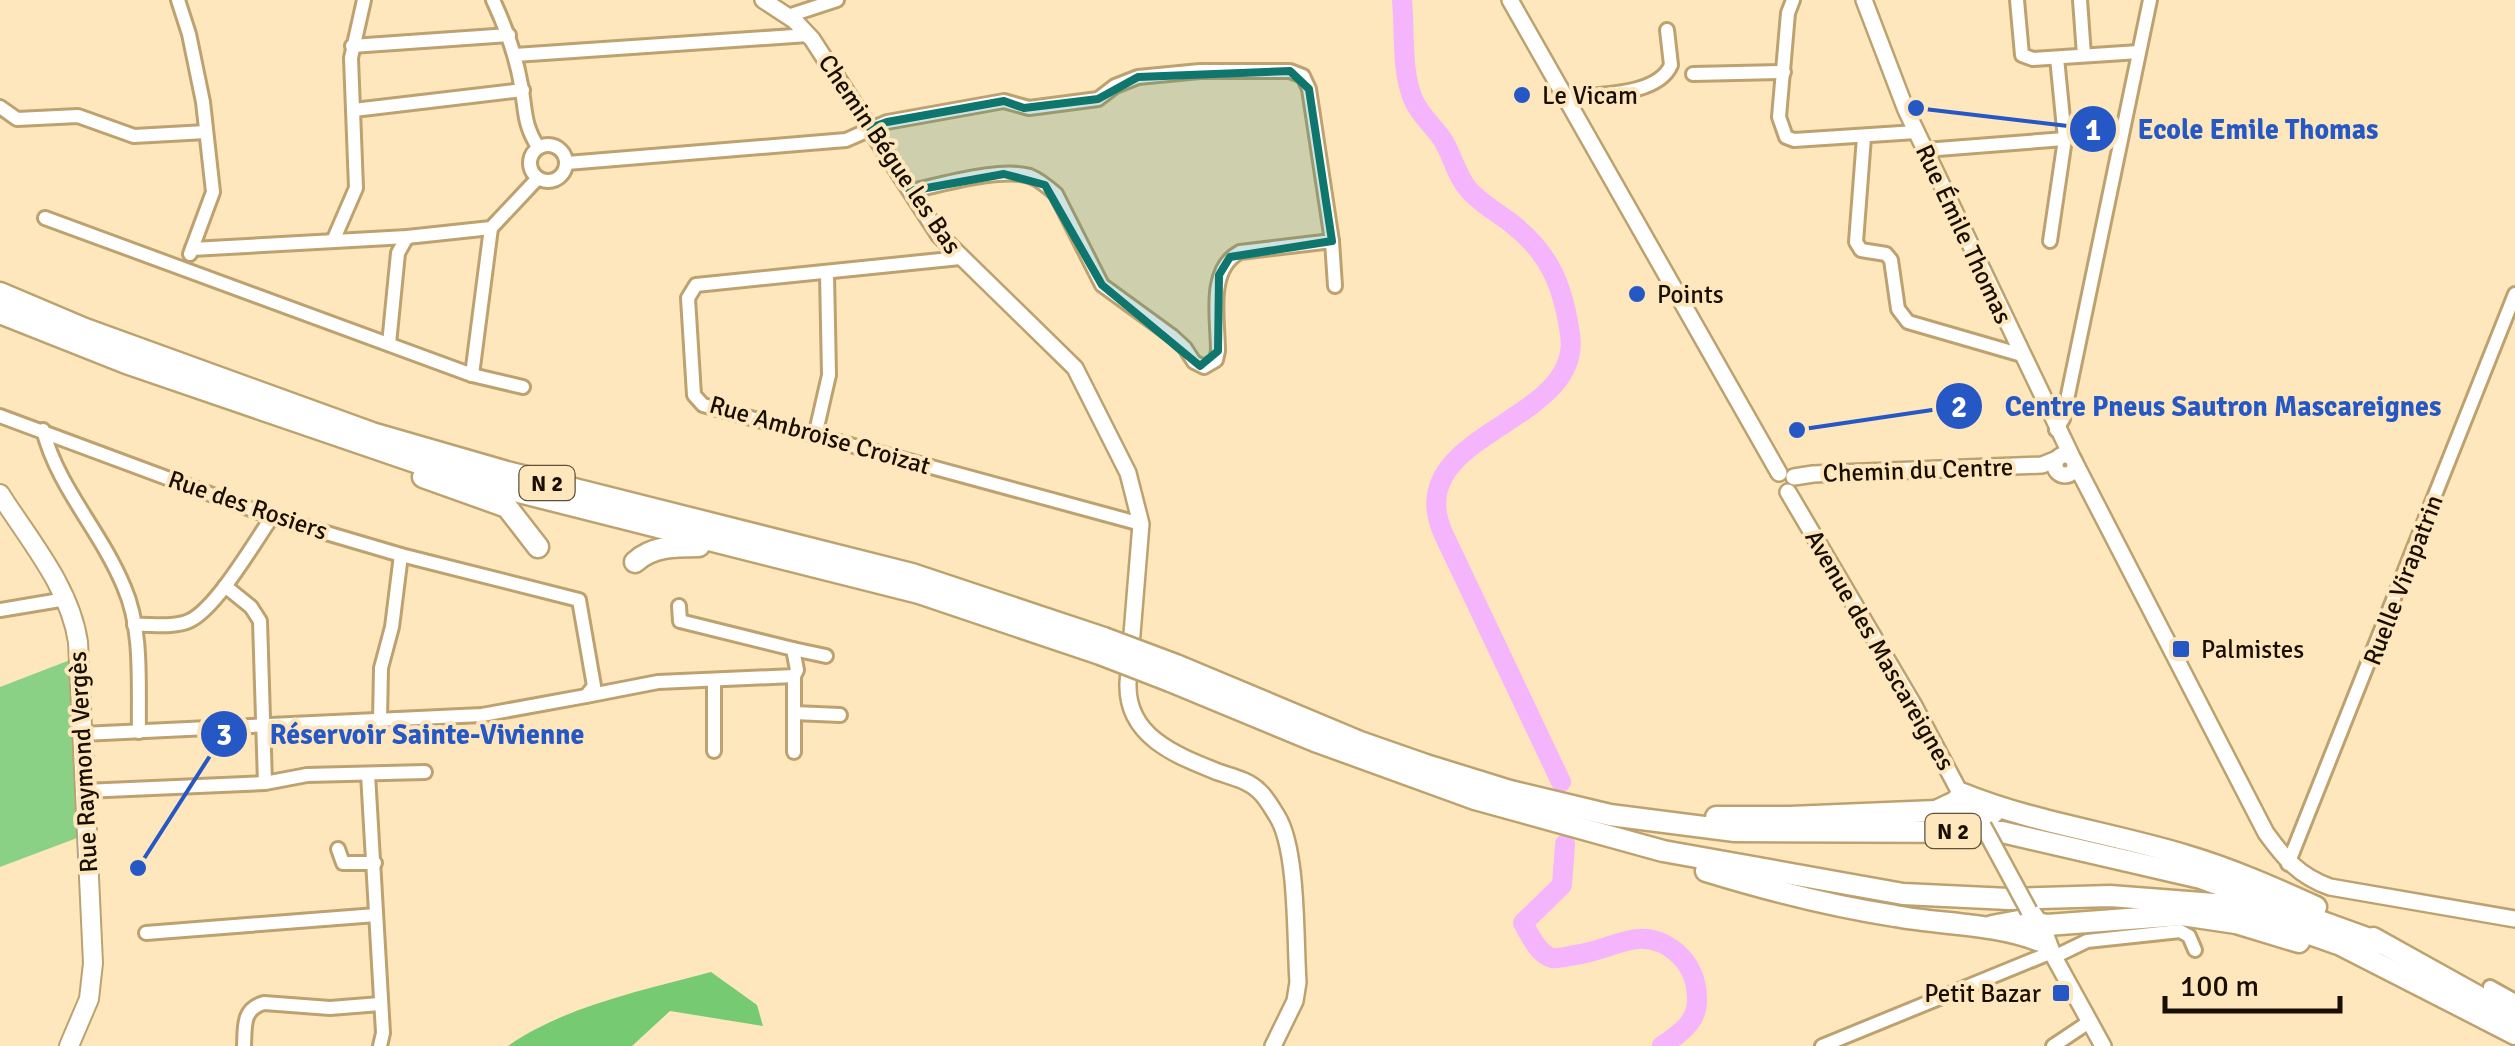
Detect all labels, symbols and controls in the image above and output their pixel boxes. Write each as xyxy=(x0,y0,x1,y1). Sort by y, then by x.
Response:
street label: Chemin Bégue les Bas xyxy=(812,48,968,260)
place label: Le Vicam xyxy=(1542,80,1638,111)
marker: Le Vicam xyxy=(1511,84,1533,106)
callout: Ecole Emile Thomas xyxy=(2068,100,2399,158)
text: 1 xyxy=(2085,112,2101,149)
text: Ecole Emile Thomas xyxy=(2137,113,2379,147)
street label: Rue Émile Thomas xyxy=(1909,139,2019,329)
place label: Points xyxy=(1657,279,1724,310)
marker: Points xyxy=(1626,283,1648,305)
callout: Centre Pneus Sautron Mascareignes xyxy=(1934,377,2461,435)
street label: Rue Ambroise Croizat xyxy=(706,389,934,481)
text: 2 xyxy=(1951,389,1967,426)
text: Centre Pneus Sautron Mascareignes xyxy=(2005,390,2441,424)
street label: Chemin du Centre xyxy=(1822,451,2014,489)
street label: Rue des Rosiers xyxy=(164,463,332,547)
road number: N 2 xyxy=(520,466,574,500)
street label: Ruelle Virapatrin xyxy=(2356,490,2450,670)
street label: Avenue des Mascareignes xyxy=(1798,524,1962,776)
place label: Palmistes xyxy=(2201,634,2304,665)
marker: Palmistes xyxy=(2170,638,2192,660)
street label: Rue Raymond Vergès xyxy=(62,651,104,873)
callout: Réservoir Sainte-Vivienne xyxy=(199,705,604,763)
text: 3 xyxy=(216,717,232,754)
text: Réservoir Sainte-Vivienne xyxy=(270,718,584,752)
road number: N 2 xyxy=(1926,814,1980,848)
scale bar xyxy=(2165,951,2340,1013)
text: 100 m xyxy=(2180,968,2259,1005)
place label: Petit Bazar xyxy=(1924,978,2042,1009)
marker: Petit Bazar xyxy=(2050,982,2072,1004)

